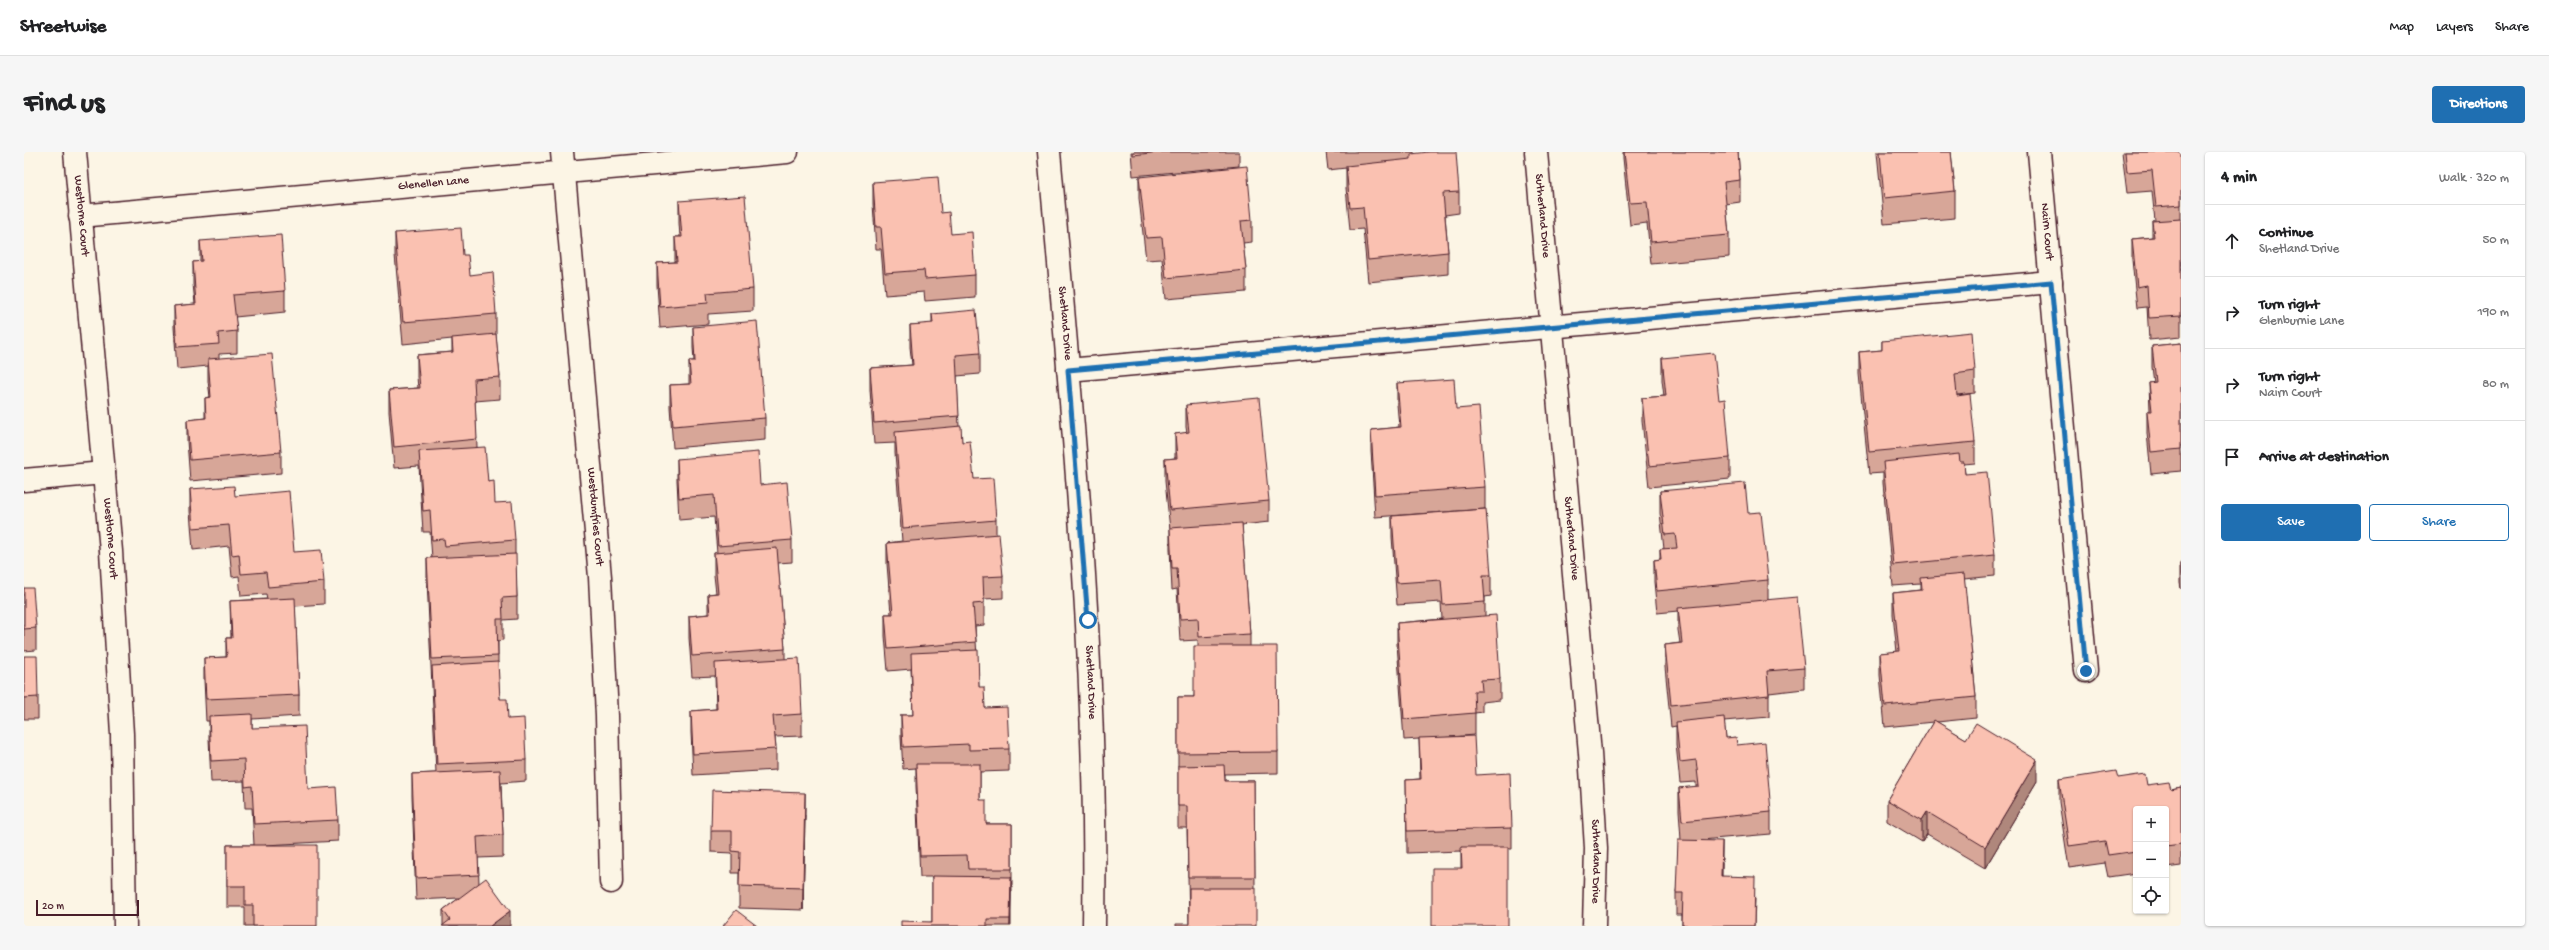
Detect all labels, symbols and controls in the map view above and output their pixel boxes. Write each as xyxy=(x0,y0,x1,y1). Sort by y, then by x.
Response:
text: Streetwise xyxy=(20,16,106,39)
text: Map xyxy=(2390,19,2414,36)
text: Layers xyxy=(2436,19,2473,36)
text: Share xyxy=(2495,19,2529,36)
button: Directions xyxy=(2432,86,2525,123)
text: Find us xyxy=(24,88,104,121)
text: 4 min xyxy=(2221,168,2257,188)
text: Walk · 320 m xyxy=(2439,171,2509,186)
street label: Sutherland Drive xyxy=(1531,173,1553,259)
street label: Glenellen Lane xyxy=(397,174,471,194)
street label: Westlorne Court xyxy=(70,175,91,258)
street label: Nairn Court xyxy=(2037,202,2056,262)
text: Continue xyxy=(2259,224,2313,242)
icon: ahead xyxy=(2221,230,2243,252)
text: 50 m xyxy=(2482,233,2509,248)
text: Shetland Drive xyxy=(2259,242,2339,257)
street label: Shetland Drive xyxy=(1054,286,1075,362)
text: Turn right xyxy=(2259,296,2319,314)
icon: right xyxy=(2221,302,2243,324)
text: 190 m xyxy=(2478,305,2509,320)
text: Glenburnie Lane xyxy=(2259,314,2344,329)
text: Turn right xyxy=(2259,368,2319,386)
icon: right xyxy=(2221,374,2243,396)
text: 80 m xyxy=(2482,377,2509,392)
text: Nairn Court xyxy=(2259,386,2321,401)
icon: arrive xyxy=(2221,446,2243,468)
text: Arrive at destination xyxy=(2259,448,2389,466)
street label: Westdumfries Court xyxy=(583,467,606,567)
street label: Sutherland Drive xyxy=(1560,496,1582,582)
street label: Westlorne Court xyxy=(99,497,120,580)
button: Save xyxy=(2221,504,2361,541)
button: Share xyxy=(2369,504,2509,541)
route start xyxy=(1079,611,1097,629)
street label: Shetland Drive xyxy=(1081,645,1098,721)
route end xyxy=(2077,662,2095,680)
map controls xyxy=(2133,806,2169,914)
button: + xyxy=(2133,806,2169,842)
street label: Sutherland Drive xyxy=(1587,819,1603,904)
button: − xyxy=(2133,842,2169,878)
button: locate xyxy=(2133,878,2169,914)
scale bar xyxy=(36,898,139,917)
text: 20 m xyxy=(42,901,64,913)

